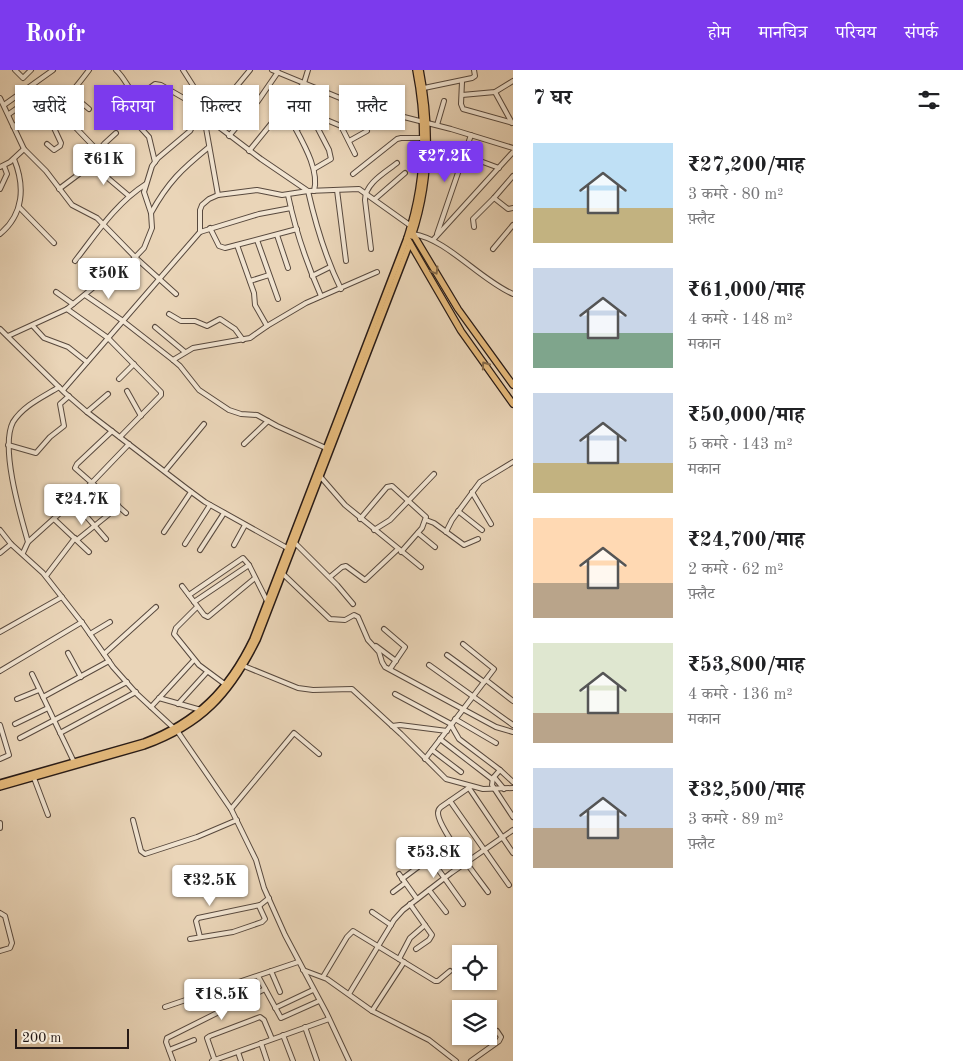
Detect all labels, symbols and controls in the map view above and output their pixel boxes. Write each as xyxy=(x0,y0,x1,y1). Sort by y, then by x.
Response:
text: Roofr xyxy=(25,23,86,47)
text: होम xyxy=(708,24,731,42)
text: मानचित्र xyxy=(759,24,807,42)
text: परिचय xyxy=(835,24,876,42)
text: संपर्क xyxy=(904,24,938,42)
chip: खरीदें xyxy=(15,85,84,130)
chip: किराया xyxy=(94,85,173,130)
chip: फ़िल्टर xyxy=(183,85,259,130)
chip: नया xyxy=(269,85,329,130)
chip: फ़्लैट xyxy=(339,85,405,130)
icon: filters xyxy=(915,86,943,114)
text: 7 घर xyxy=(533,88,572,109)
pin: ₹27.2K xyxy=(404,140,486,183)
pin: ₹61K xyxy=(74,144,134,186)
text: ₹27.2K xyxy=(418,149,472,165)
text: ₹61K xyxy=(84,152,124,168)
text: ₹27,200/माह xyxy=(688,155,805,176)
icon: home xyxy=(573,163,633,223)
text: 3 कमरे · 80 m² xyxy=(688,187,783,203)
text: फ़्लैट xyxy=(688,212,715,228)
pin: ₹50K xyxy=(79,258,139,300)
one-way arrow xyxy=(429,265,439,274)
text: ₹50K xyxy=(89,266,129,282)
text: ₹61,000/माह xyxy=(688,280,805,301)
icon: home xyxy=(573,288,633,348)
text: 4 कमरे · 148 m² xyxy=(688,312,793,328)
text: मकान xyxy=(688,337,720,353)
one-way arrow xyxy=(482,361,491,370)
text: ₹50,000/माह xyxy=(688,405,805,426)
icon: home xyxy=(573,413,633,473)
text: 5 कमरे · 143 m² xyxy=(688,437,793,453)
text: मकान xyxy=(688,462,720,478)
pin: ₹24.7K xyxy=(41,484,123,526)
text: ₹24.7K xyxy=(55,492,109,508)
text: ₹24,700/माह xyxy=(688,530,805,551)
icon: home xyxy=(573,538,633,598)
text: 2 कमरे · 62 m² xyxy=(688,562,783,578)
text: फ़्लैट xyxy=(688,587,715,603)
text: ₹53,800/माह xyxy=(688,655,805,676)
icon: home xyxy=(573,663,633,723)
text: 4 कमरे · 136 m² xyxy=(688,687,793,703)
text: मकान xyxy=(688,712,720,728)
text: ₹32,500/माह xyxy=(688,780,805,801)
icon: home xyxy=(573,788,633,848)
text: 3 कमरे · 89 m² xyxy=(688,812,783,828)
pin: ₹53.8K xyxy=(393,836,475,879)
text: फ़्लैट xyxy=(688,837,715,853)
text: ₹53.8K xyxy=(407,845,461,861)
pin: ₹32.5K xyxy=(169,864,251,907)
text: ₹32.5K xyxy=(183,873,237,889)
map controls xyxy=(452,945,497,1045)
button: locate xyxy=(452,945,497,990)
pin: ₹18.5K xyxy=(181,978,263,1021)
text: ₹18.5K xyxy=(195,987,249,1003)
button: layers xyxy=(452,1000,497,1045)
scale bar xyxy=(15,1026,129,1049)
text: 200 m xyxy=(22,1031,61,1045)

